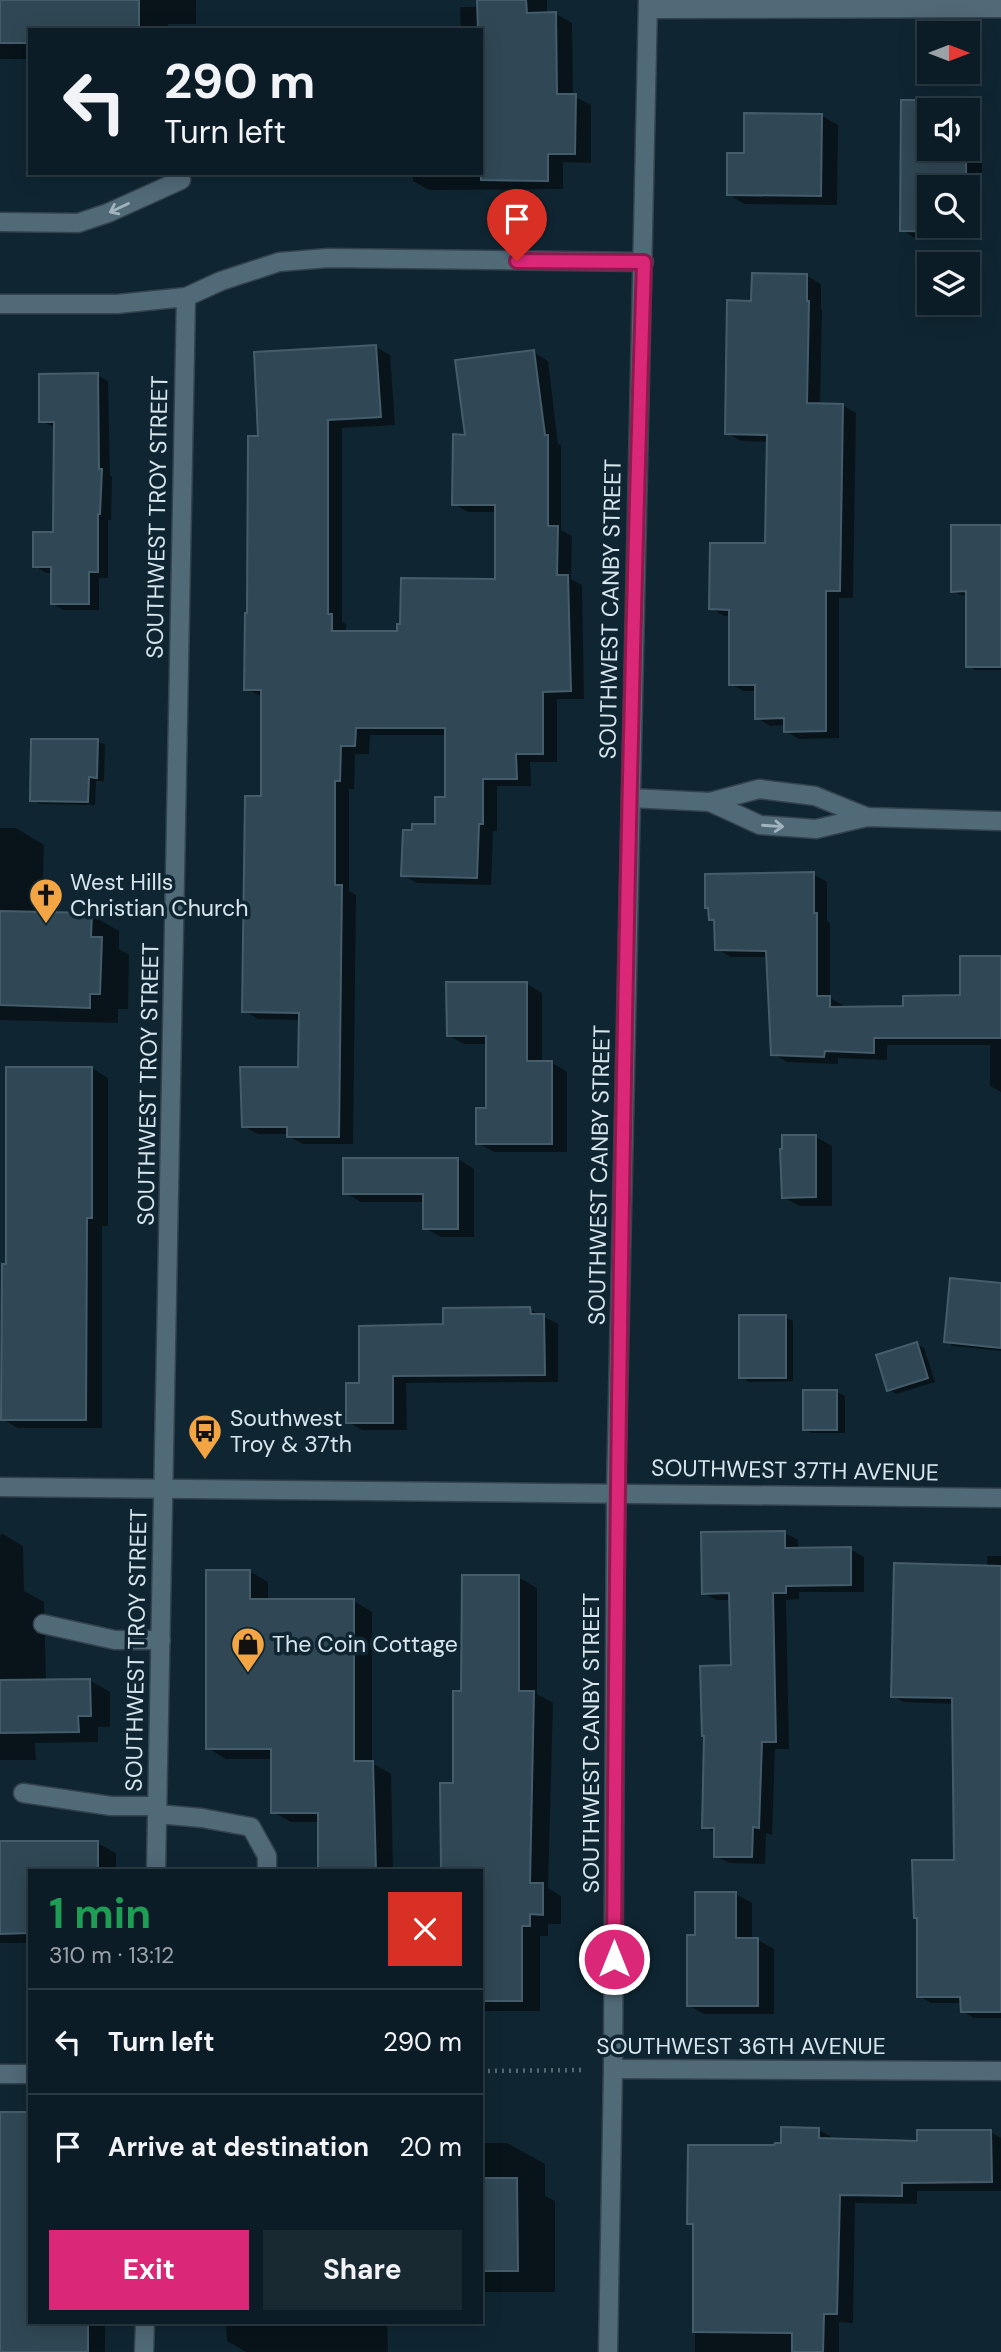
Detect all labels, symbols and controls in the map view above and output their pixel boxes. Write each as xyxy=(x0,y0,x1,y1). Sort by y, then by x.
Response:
north arrow xyxy=(917,21,980,84)
map controls xyxy=(917,21,980,315)
text: 290 m xyxy=(164,49,315,113)
icon: left xyxy=(49,56,140,147)
button: sound xyxy=(917,98,980,161)
text: Turn left xyxy=(164,111,286,153)
button: search xyxy=(917,175,980,238)
pin xyxy=(487,189,547,261)
icon: arrive xyxy=(498,200,536,238)
one-way arrow xyxy=(109,202,130,215)
button: layers xyxy=(917,252,980,315)
street label: SOUTHWEST TROY STREET xyxy=(140,375,174,659)
street label: SOUTHWEST CANBY STREET xyxy=(592,459,628,759)
one-way arrow xyxy=(761,820,784,833)
place label: West Hills Christian Church xyxy=(70,867,249,923)
church icon: West Hills Christian Church xyxy=(27,876,65,925)
street label: SOUTHWEST TROY STREET xyxy=(131,942,165,1226)
street label: SOUTHWEST CANBY STREET xyxy=(581,1025,617,1325)
place label: Southwest Troy & 37th xyxy=(230,1403,352,1459)
bus stop icon: Southwest Troy & 37th xyxy=(186,1412,224,1461)
street label: SOUTHWEST 37TH AVENUE xyxy=(651,1452,939,1488)
street label: SOUTHWEST TROY STREET xyxy=(119,1508,153,1792)
street label: SOUTHWEST CANBY STREET xyxy=(576,1593,606,1893)
shop icon: The Coin Cottage xyxy=(229,1625,267,1674)
place label: The Coin Cottage xyxy=(272,1629,458,1659)
text: 1 min xyxy=(49,1886,151,1941)
button: close xyxy=(388,1892,462,1966)
position arrow xyxy=(577,1922,651,1996)
text: 310 m · 13:12 xyxy=(49,1940,174,1970)
icon: left xyxy=(49,2023,87,2061)
text: Turn left xyxy=(108,2025,215,2059)
text: 290 m xyxy=(383,2025,462,2059)
street label: SOUTHWEST 36TH AVENUE xyxy=(596,2031,886,2061)
icon: arrive xyxy=(49,2128,87,2166)
text: Arrive at destination xyxy=(108,2130,369,2164)
text: 20 m xyxy=(399,2130,462,2164)
button: Exit xyxy=(49,2230,249,2310)
button: Share xyxy=(263,2230,462,2310)

